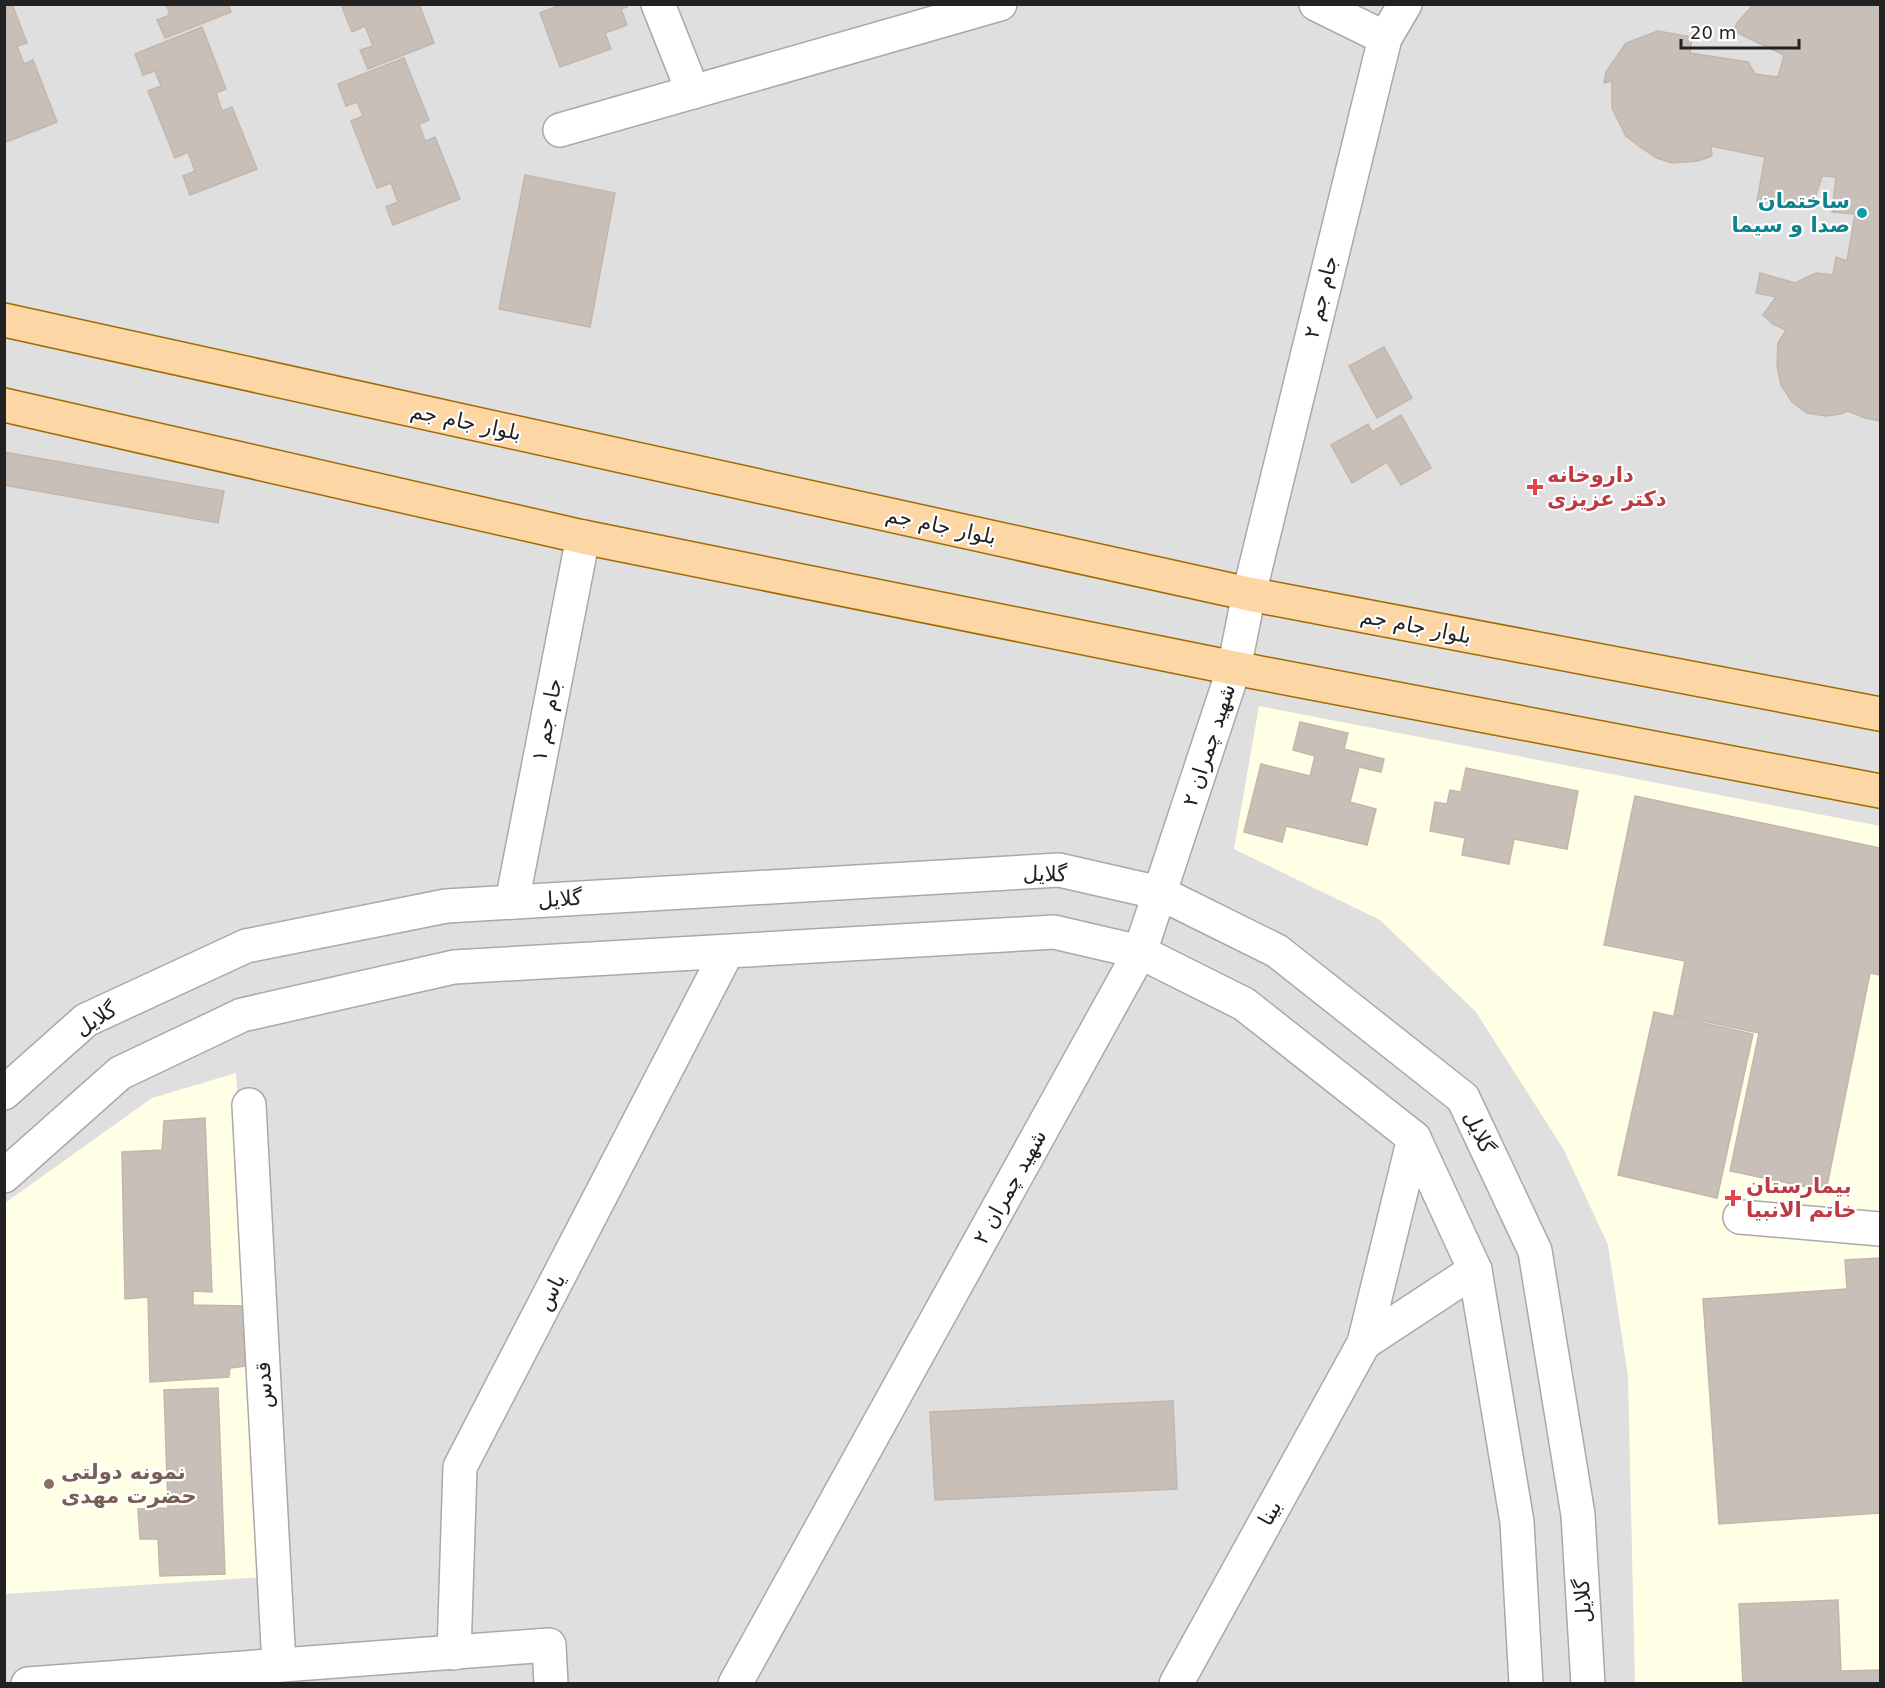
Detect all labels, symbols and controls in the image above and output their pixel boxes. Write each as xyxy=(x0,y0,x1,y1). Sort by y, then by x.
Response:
scale bar xyxy=(1681,12,1800,50)
text: 20 m xyxy=(1690,22,1736,43)
place label: ساختمان صدا و سیما xyxy=(1732,189,1850,237)
marker: ساختمان صدا و سیما xyxy=(1855,206,1869,220)
street label: جام جم ۲ xyxy=(1299,253,1344,341)
street label: بلوار جام جم xyxy=(408,399,523,446)
place label: داروخانه دکتر عزیزی xyxy=(1547,463,1667,511)
marker: داروخانه دکتر عزیزی xyxy=(1528,480,1542,494)
street label: بلوار جام جم xyxy=(883,503,998,550)
street label: بلوار جام جم xyxy=(1358,604,1473,649)
street label: جام جم ۱ xyxy=(527,676,568,764)
street label: شهید چمران ۲ xyxy=(1178,681,1240,809)
street label: گلایل xyxy=(1023,862,1067,886)
street label: گلایل xyxy=(537,886,583,912)
street label: گلایل xyxy=(71,997,121,1041)
street label: گلایل xyxy=(1459,1107,1499,1157)
street label: شهید چمران ۲ xyxy=(969,1126,1051,1248)
place label: بیمارستان خاتم الانبیا xyxy=(1746,1174,1856,1222)
marker: بیمارستان خاتم الانبیا xyxy=(1724,1189,1742,1207)
street label: یاس xyxy=(532,1270,570,1314)
street label: قدس xyxy=(251,1361,277,1409)
place label: نمونه دولتی حضرت مهدی xyxy=(61,1460,197,1508)
marker: نمونه دولتی حضرت مهدی xyxy=(42,1477,56,1491)
street label: بینا xyxy=(1253,1496,1287,1530)
street label: گلایل xyxy=(1570,1578,1596,1624)

